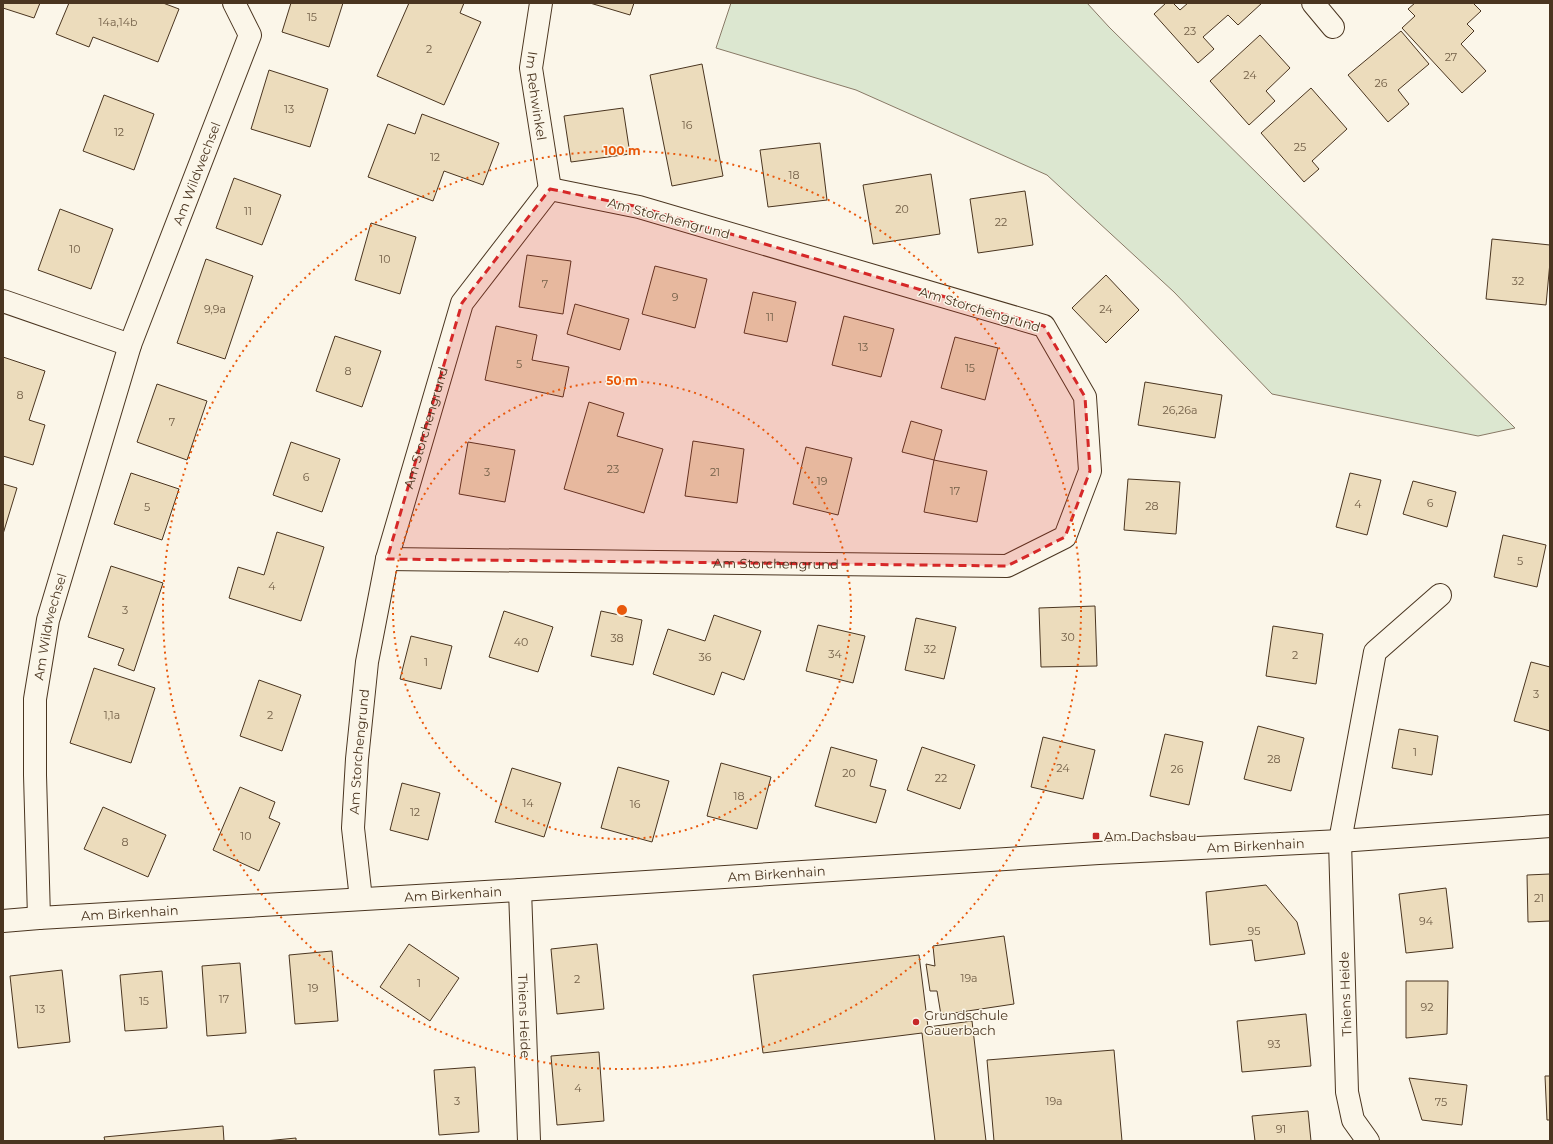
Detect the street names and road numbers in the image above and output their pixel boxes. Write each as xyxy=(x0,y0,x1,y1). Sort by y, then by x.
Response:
street label: Im Rehwinkel xyxy=(523,50,550,141)
street label: Am Wildwechsel xyxy=(169,120,224,227)
street label: Am Storchengrund xyxy=(606,194,732,242)
street label: Am Storchengrund xyxy=(917,283,1043,335)
street label: Am Storchengrund xyxy=(400,365,451,490)
street label: Am Storchengrund xyxy=(713,555,839,572)
street label: Am Wildwechsel xyxy=(30,571,70,681)
street label: Am Storchengrund xyxy=(346,688,372,815)
street label: Am Birkenhain xyxy=(1206,835,1305,856)
street label: Am Birkenhain xyxy=(727,863,826,885)
street label: Am Birkenhain xyxy=(404,883,503,905)
street label: Am Birkenhain xyxy=(80,902,179,924)
street label: Thiens Heide xyxy=(1336,951,1354,1037)
street label: Thiens Heide xyxy=(515,973,534,1059)

